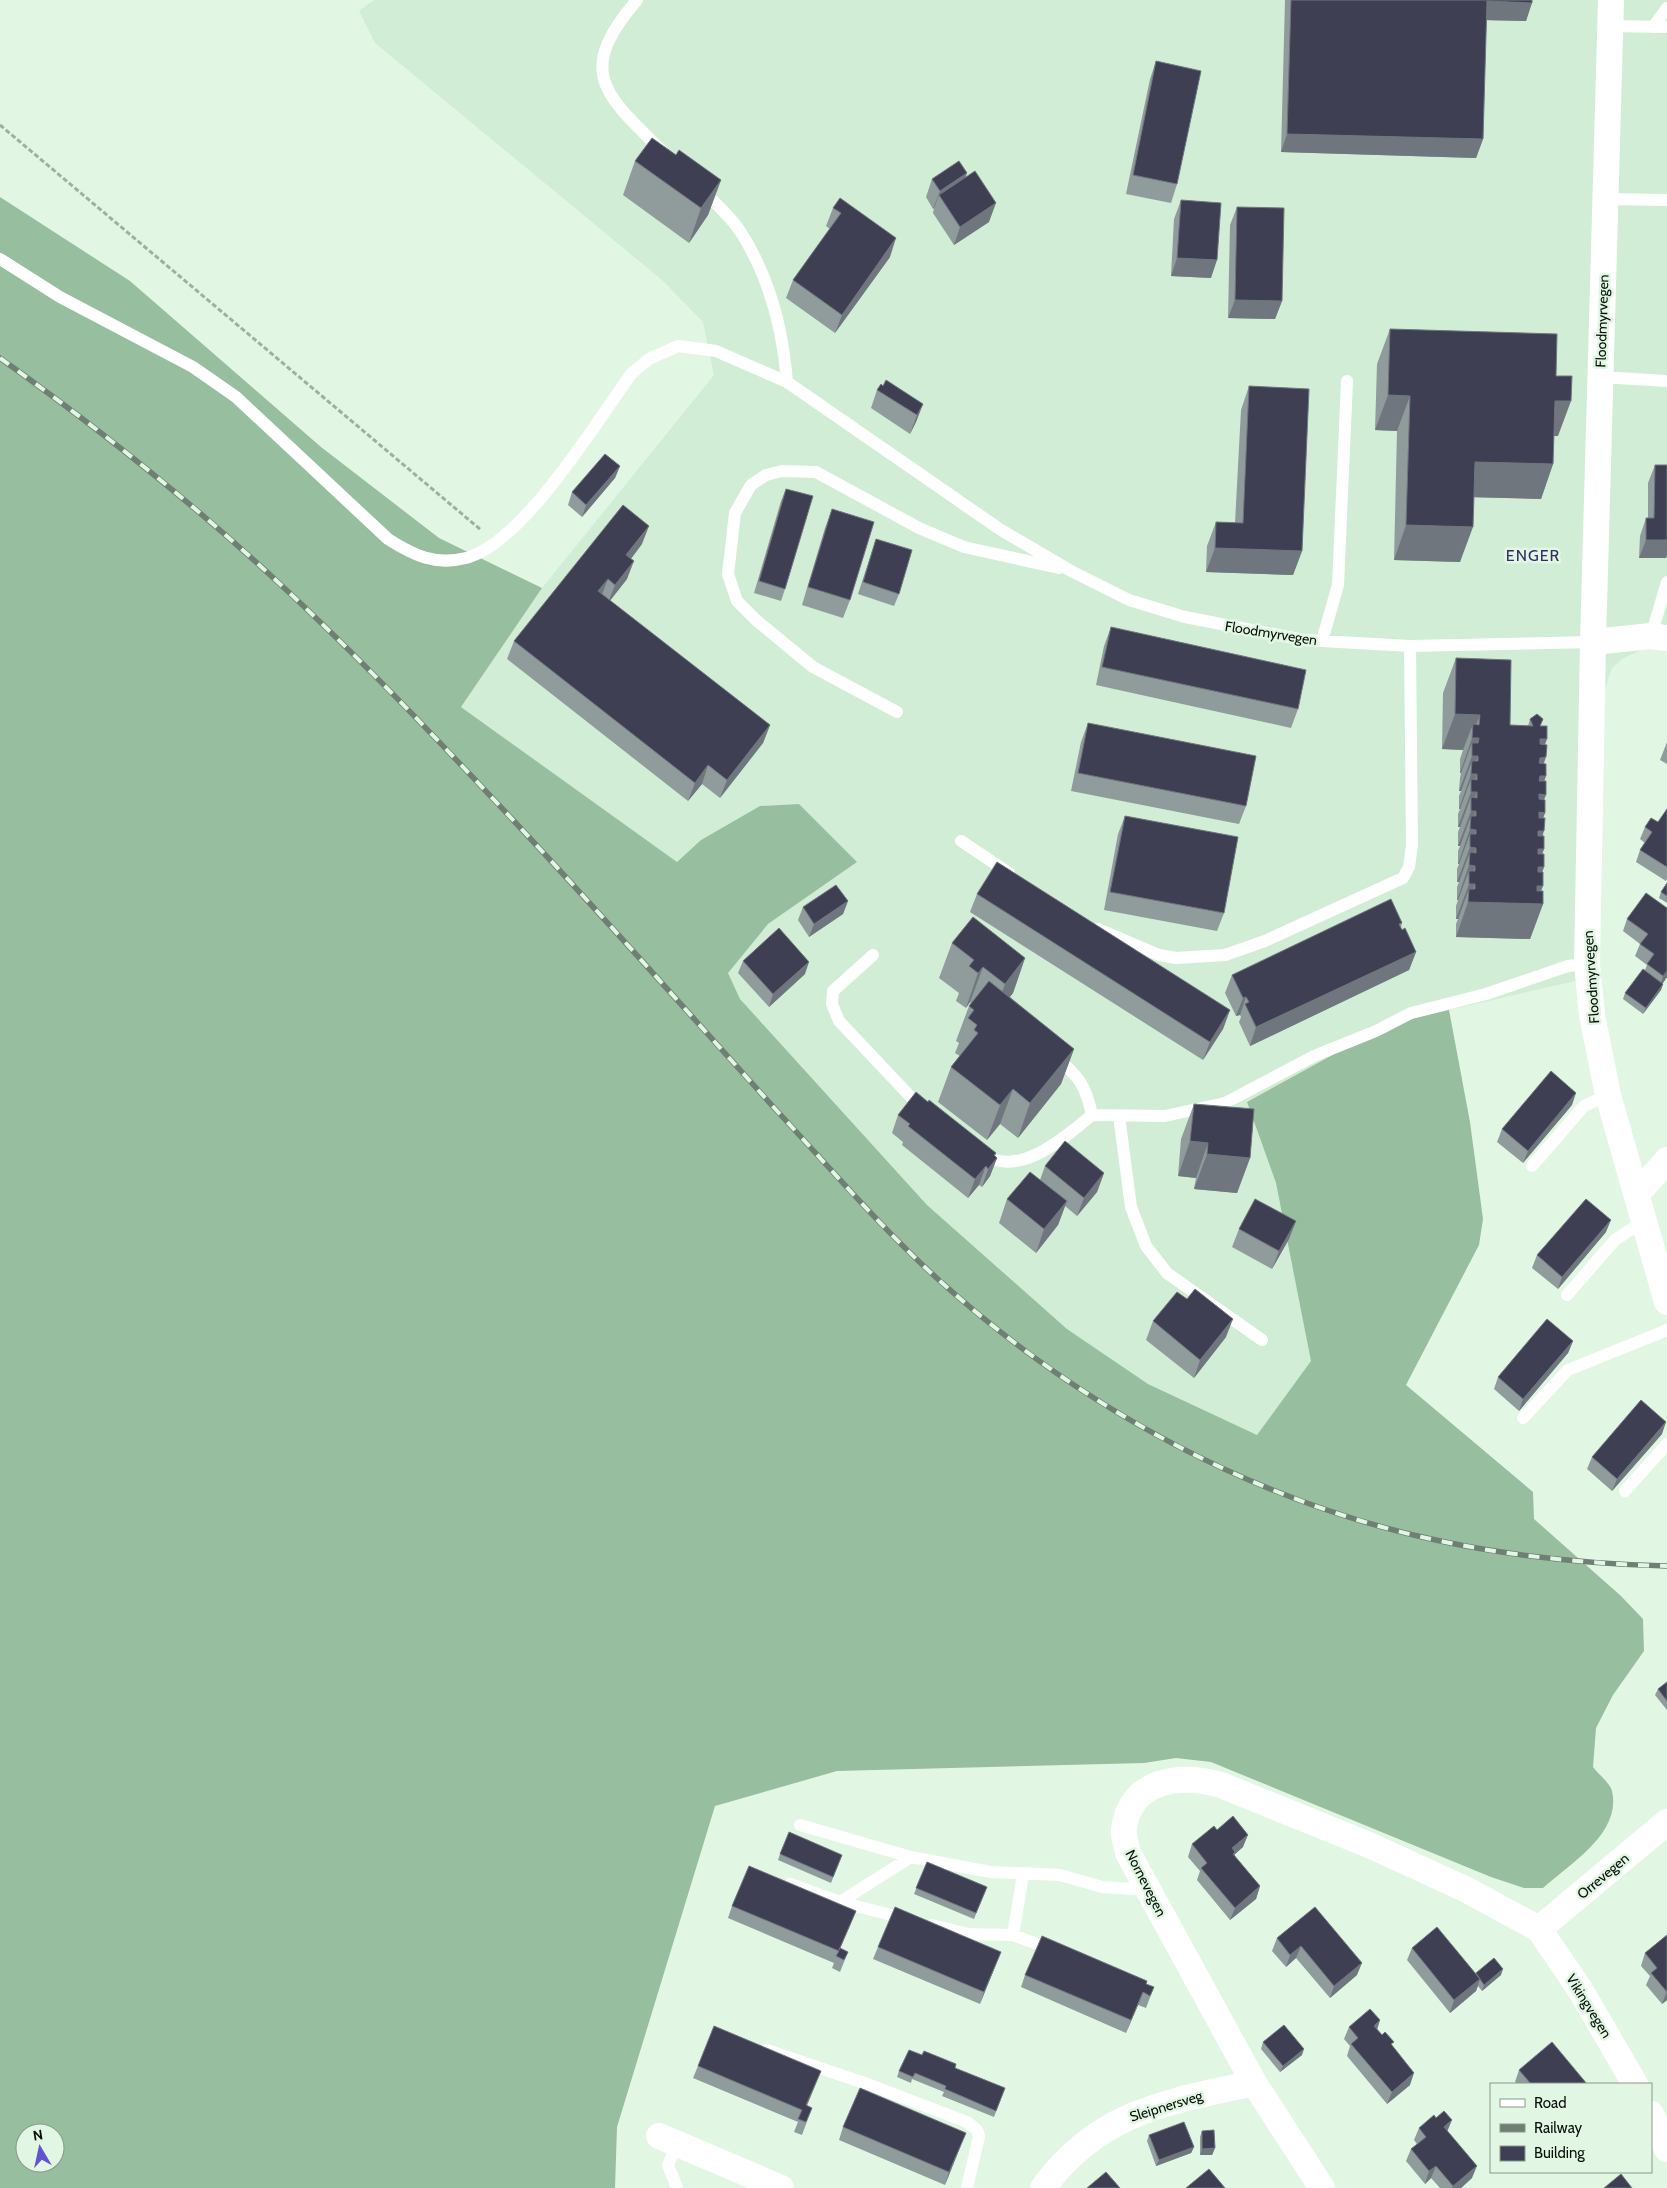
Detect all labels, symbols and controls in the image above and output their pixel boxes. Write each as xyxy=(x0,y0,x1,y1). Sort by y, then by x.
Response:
street label: Floodmyrvegen xyxy=(1591,274,1613,368)
district label: ENGER xyxy=(1506,546,1560,565)
street label: Floodmyrvegen xyxy=(1224,617,1319,649)
street label: Floodmyrvegen xyxy=(1579,930,1603,1024)
street label: Nornevegen xyxy=(1121,1847,1171,1920)
street label: Orrevegen xyxy=(1573,1849,1633,1903)
street label: Vikingvegen xyxy=(1562,1971,1616,2041)
legend xyxy=(1490,2083,1652,2173)
street label: Sleipnersveg xyxy=(1127,2086,1206,2126)
text: Road xyxy=(1534,2094,1567,2112)
text: Railway xyxy=(1534,2119,1583,2137)
north arrow xyxy=(15,2123,65,2173)
text: N xyxy=(32,2125,44,2145)
text: Building xyxy=(1534,2144,1585,2162)

